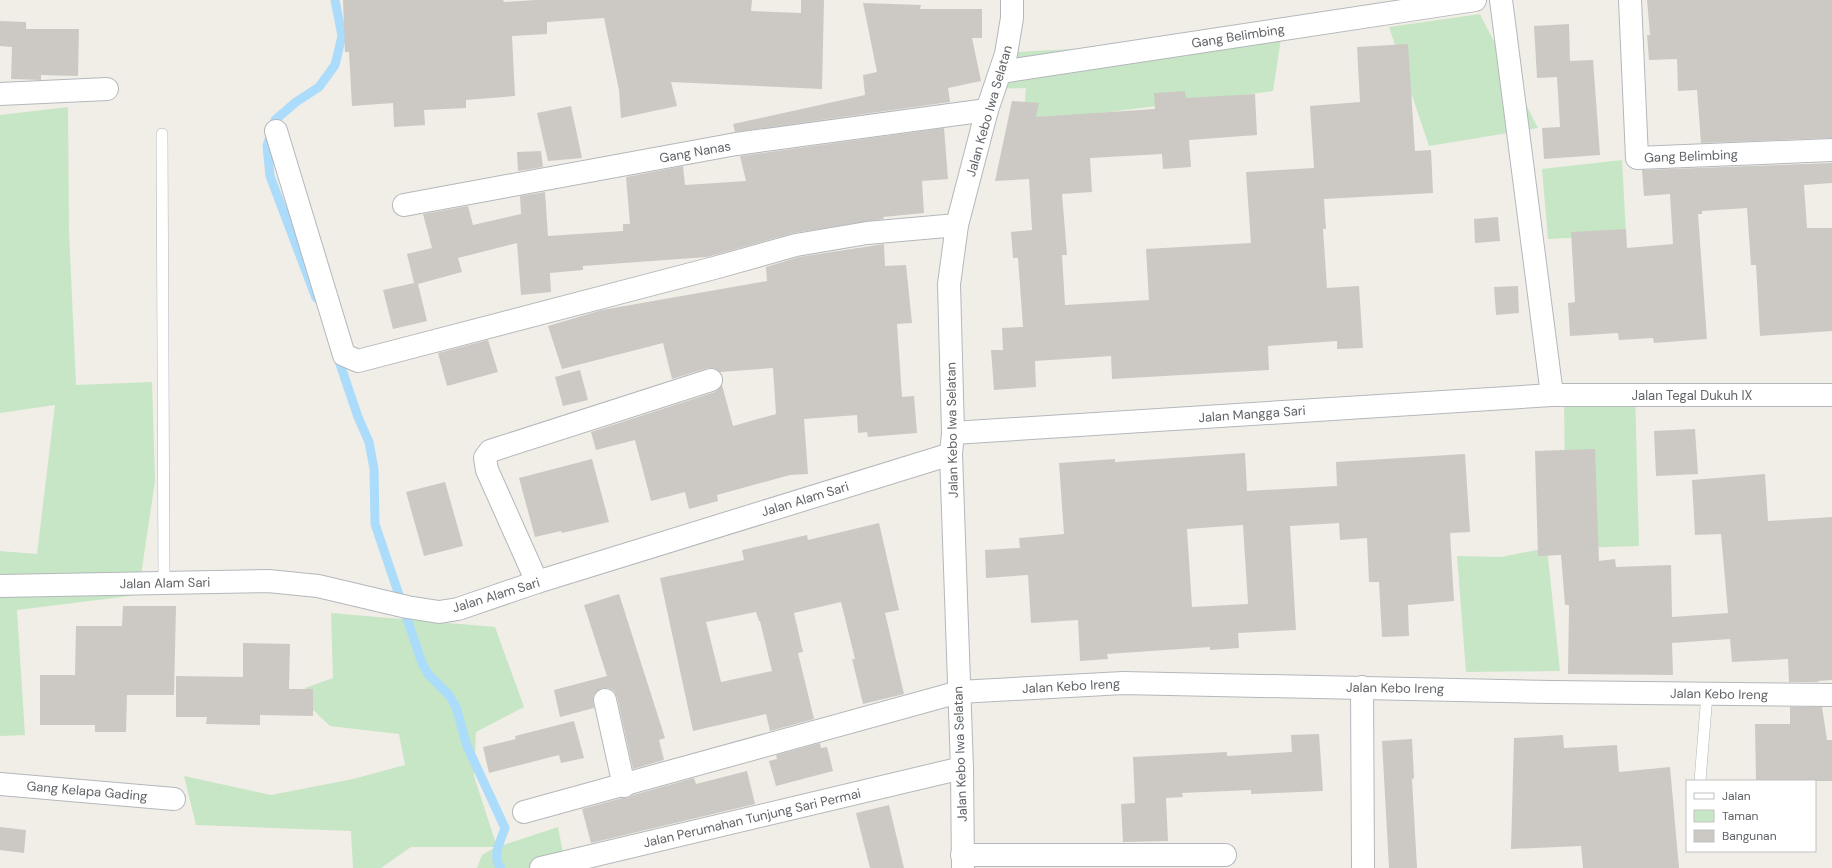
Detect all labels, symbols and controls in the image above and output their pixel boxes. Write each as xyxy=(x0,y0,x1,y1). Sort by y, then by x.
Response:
street label: Gang Belimbing xyxy=(1190,20,1286,52)
street label: Jalan Kebo Iwa Selatan xyxy=(962,43,1016,179)
street label: Gang Nanas xyxy=(658,137,732,167)
street label: Gang Belimbing xyxy=(1644,146,1738,166)
street label: Jalan Kebo Iwa Selatan xyxy=(942,362,962,498)
street label: Jalan Tegal Dukuh IX xyxy=(1632,387,1753,404)
street label: Jalan Mangga Sari xyxy=(1198,402,1306,426)
street label: Jalan Alam Sari xyxy=(759,478,851,520)
street label: Jalan Alam Sari xyxy=(120,574,210,592)
street label: Jalan Alam Sari xyxy=(450,574,542,616)
street label: Jalan Kebo Ireng xyxy=(1022,675,1120,697)
street label: Jalan Kebo Ireng xyxy=(1346,679,1444,697)
street label: Jalan Kebo Ireng xyxy=(1670,685,1768,703)
street label: Jalan Kebo Iwa Selatan xyxy=(949,686,971,822)
street label: Gang Kelapa Gading xyxy=(26,777,148,805)
legend xyxy=(1686,780,1816,852)
street label: Jalan Perumahan Tunjung Sari Permai xyxy=(642,785,862,851)
text: Jalan xyxy=(1722,788,1751,804)
text: Taman xyxy=(1722,808,1759,824)
text: Bangunan xyxy=(1722,828,1777,844)

